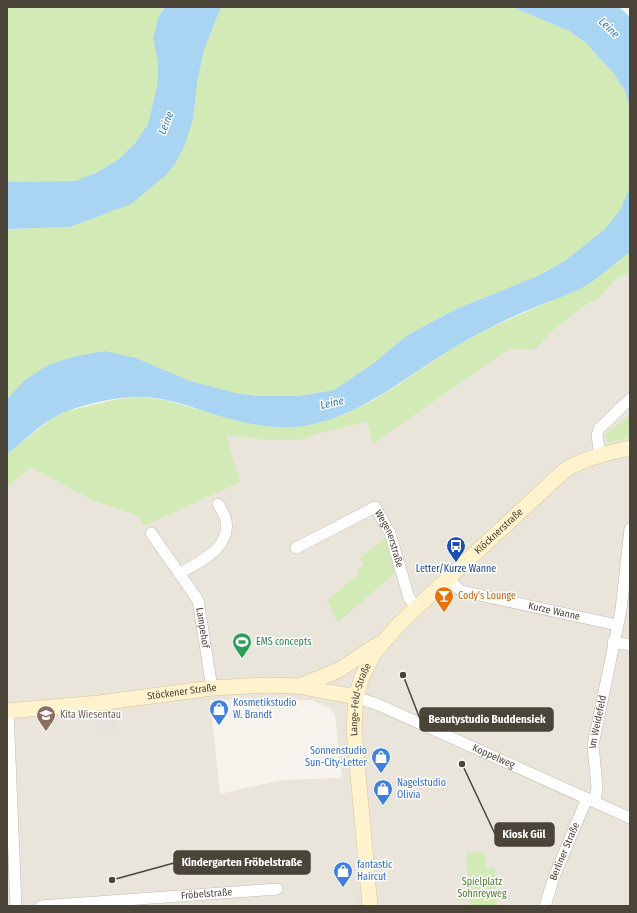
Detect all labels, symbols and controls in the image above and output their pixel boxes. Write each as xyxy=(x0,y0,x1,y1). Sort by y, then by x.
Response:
water label: Leine xyxy=(596,15,622,41)
water label: Leine xyxy=(156,110,176,136)
water label: Leine xyxy=(319,394,345,412)
street label: Klöcknerstraße xyxy=(472,506,526,557)
street label: Wegenerstraße xyxy=(372,508,406,569)
bus stop icon: Letter/Kurze Wanne xyxy=(445,535,467,563)
place label: Letter/Kurze Wanne xyxy=(416,563,496,575)
bar icon: Cody's Lounge xyxy=(433,585,455,613)
place label: Cody's Lounge xyxy=(458,590,516,602)
street label: Kurze Wanne xyxy=(527,600,581,623)
street label: Lampehof xyxy=(193,607,212,650)
sports icon: EMS concepts xyxy=(231,631,253,659)
place label: EMS concepts xyxy=(256,636,311,648)
street label: Lange-Feld-Straße xyxy=(348,661,374,737)
street label: Stöckener Straße xyxy=(146,682,217,703)
street label: Im Weidefeld xyxy=(587,694,609,749)
place label: Kosmetikstudio W. Brandt xyxy=(233,697,297,721)
shop icon: Kosmetikstudio W. Brandt xyxy=(208,698,230,726)
school or university icon: Kita Wiesentau xyxy=(35,704,57,732)
callout: Beautystudio Buddensiek xyxy=(420,708,553,731)
place label: Kita Wiesentau xyxy=(60,709,121,721)
text: Beautystudio Buddensiek xyxy=(428,713,546,726)
street label: Koppelweg xyxy=(471,742,517,771)
place label: Sonnenstudio Sun-City-Letter xyxy=(305,745,368,769)
shop icon: Sonnenstudio Sun-City-Letter xyxy=(370,746,392,774)
place label: Nagelstudio Olivia xyxy=(397,777,446,801)
shop icon: Nagelstudio Olivia xyxy=(372,778,394,806)
street label: Berliner Straße xyxy=(547,821,582,882)
callout: Kiosk Gül xyxy=(495,823,554,846)
text: Kiosk Gül xyxy=(502,828,547,841)
callout: Kindergarten Fröbelstraße xyxy=(174,851,310,874)
text: Kindergarten Fröbelstraße xyxy=(182,856,303,869)
place label: fantastic Haircut xyxy=(357,859,393,883)
shop icon: fantastic Haircut xyxy=(332,860,354,888)
park label: Spielplatz Sohnreyweg xyxy=(457,876,507,900)
street label: Fröbelstraße xyxy=(181,886,233,902)

